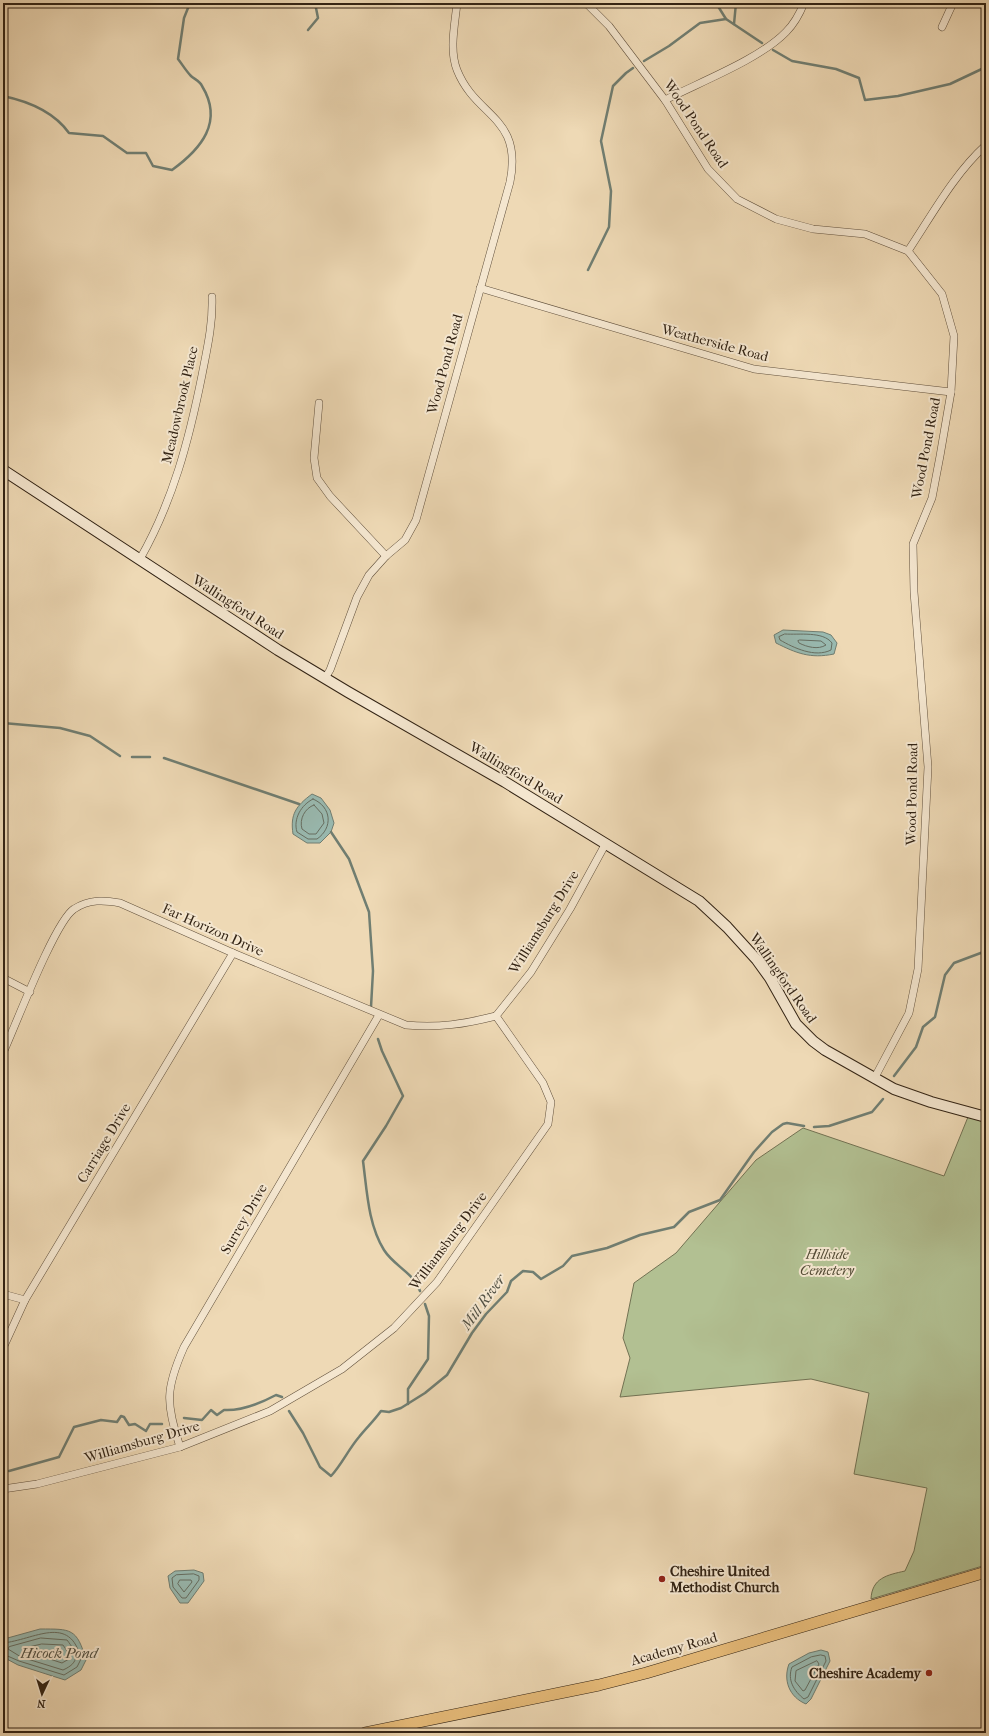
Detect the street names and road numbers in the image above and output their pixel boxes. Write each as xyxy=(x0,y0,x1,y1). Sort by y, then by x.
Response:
street label: Wood Pond Road xyxy=(660,76,732,172)
street label: Wood Pond Road xyxy=(423,312,467,417)
street label: Weatherside Road xyxy=(659,320,771,366)
street label: Meadowbrook Place xyxy=(158,344,202,465)
street label: Wood Pond Road xyxy=(908,396,944,501)
street label: Wallingford Road xyxy=(188,571,287,643)
street label: Wallingford Road xyxy=(465,738,566,808)
street label: Wood Pond Road xyxy=(903,742,921,846)
street label: Williamsburg Drive xyxy=(505,867,583,978)
street label: Far Horizon Drive xyxy=(160,900,266,960)
street label: Wallingford Road xyxy=(745,929,821,1027)
street label: Carriage Drive xyxy=(74,1100,135,1186)
street label: Surrey Drive xyxy=(217,1181,271,1257)
street label: Williamsburg Drive xyxy=(405,1188,491,1294)
street label: Williamsburg Drive xyxy=(82,1417,201,1467)
street label: Academy Road xyxy=(628,1628,720,1670)

